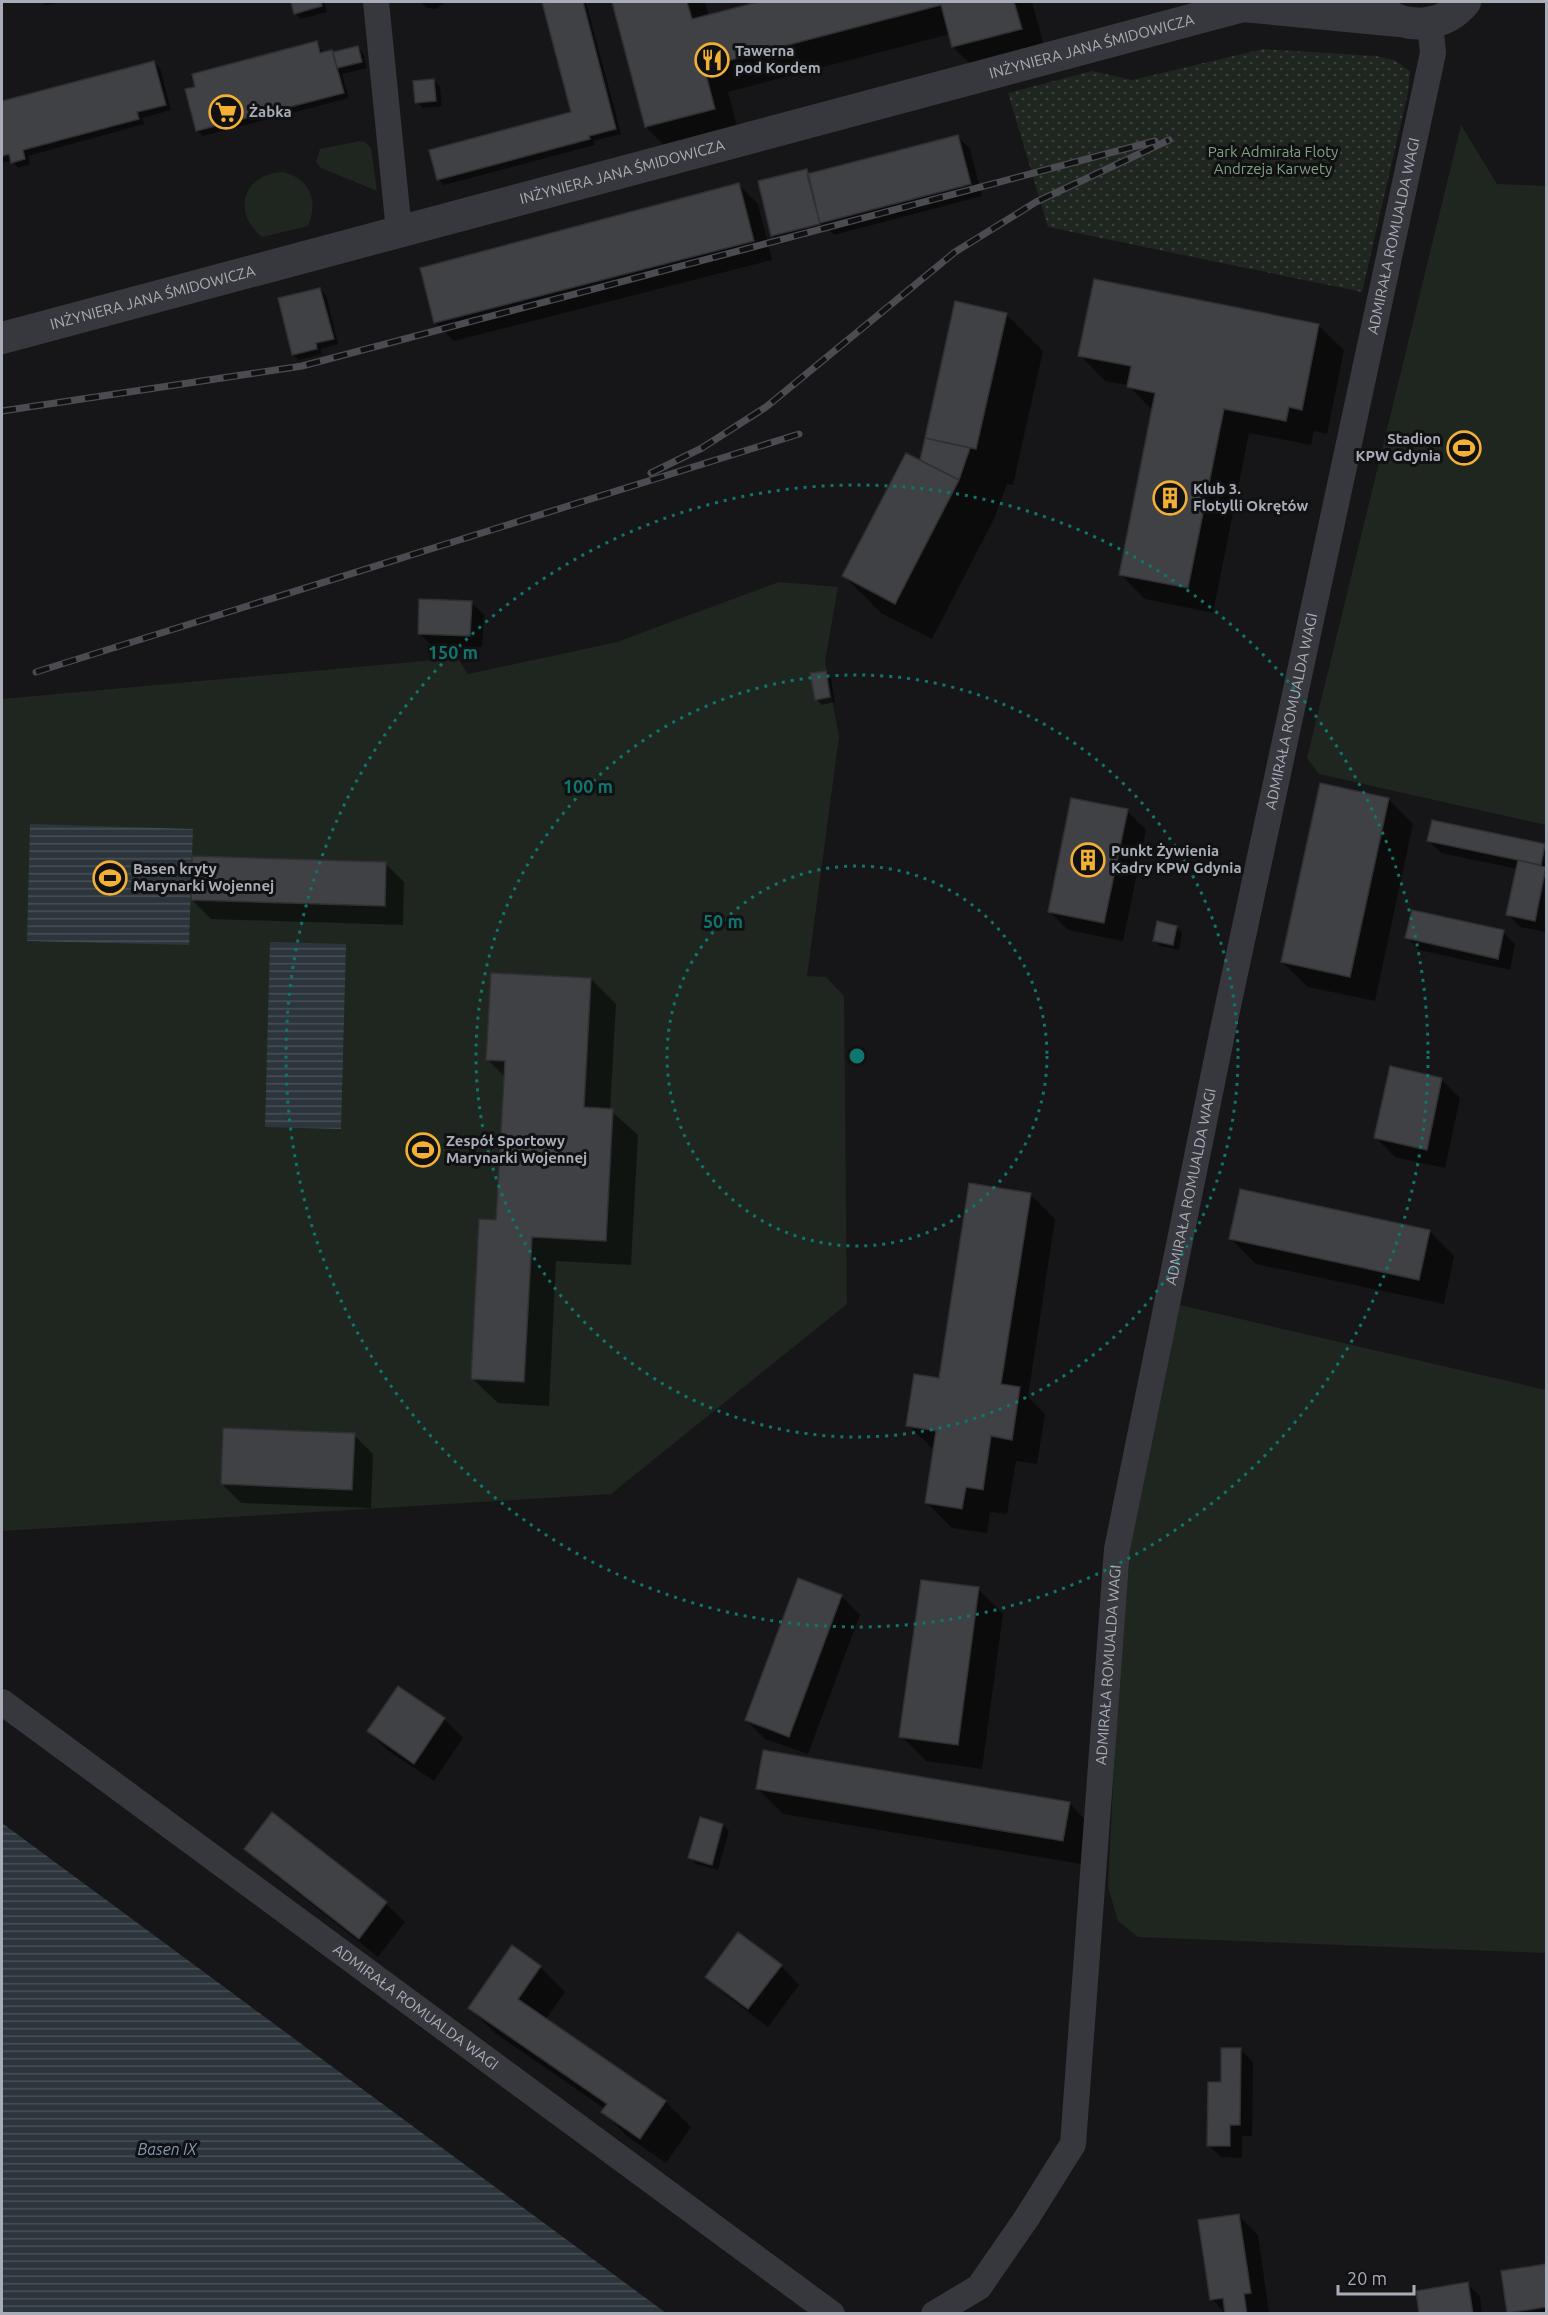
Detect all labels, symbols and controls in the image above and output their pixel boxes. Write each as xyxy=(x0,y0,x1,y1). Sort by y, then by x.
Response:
street label: INŻYNIERA JANA ŚMIDOWICZA xyxy=(987,10,1196,82)
restaurant icon: Tawerna pod Kordem xyxy=(694,42,730,78)
place label: Tawerna pod Kordem xyxy=(735,42,821,76)
supermarket icon: Żabka xyxy=(208,94,244,130)
place label: Żabka xyxy=(249,103,292,120)
street label: INŻYNIERA JANA ŚMIDOWICZA xyxy=(518,136,727,207)
street label: ADMIRAŁA ROMUALDA WAGI xyxy=(1364,136,1423,336)
park label: Park Admirała Floty Andrzeja Karwety xyxy=(1208,143,1338,177)
street label: INŻYNIERA JANA ŚMIDOWICZA xyxy=(48,262,257,333)
place label: Stadion KPW Gdynia xyxy=(1355,430,1441,464)
sports icon: Stadion KPW Gdynia xyxy=(1446,430,1482,466)
building icon: Klub 3. Flotylli Okrętów xyxy=(1152,480,1188,516)
place label: Klub 3. Flotylli Okrętów xyxy=(1193,480,1308,515)
street label: ADMIRAŁA ROMUALDA WAGI xyxy=(1261,611,1320,811)
text: 150 m xyxy=(428,642,478,662)
text: 100 m xyxy=(563,776,613,796)
building icon: Punkt Żywienia Kadry KPW Gdynia xyxy=(1070,842,1106,878)
place label: Punkt Żywienia Kadry KPW Gdynia xyxy=(1111,842,1242,876)
sports icon: Basen kryty Marynarki Wojennej xyxy=(92,860,128,896)
place label: Basen kryty Marynarki Wojennej xyxy=(133,860,274,894)
text: 50 m xyxy=(703,911,743,931)
centre of rings xyxy=(847,1046,867,1066)
street label: ADMIRAŁA ROMUALDA WAGI xyxy=(1162,1087,1219,1287)
sports icon: Zespół Sportowy Marynarki Wojennej xyxy=(405,1132,441,1168)
place label: Zespół Sportowy Marynarki Wojennej xyxy=(446,1132,587,1166)
street label: ADMIRAŁA ROMUALDA WAGI xyxy=(1092,1564,1124,1766)
street label: ADMIRAŁA ROMUALDA WAGI xyxy=(330,1940,502,2073)
water label: Basen IX xyxy=(137,2140,198,2158)
scale bar xyxy=(1338,2258,1414,2296)
text: 20 m xyxy=(1347,2268,1387,2288)

